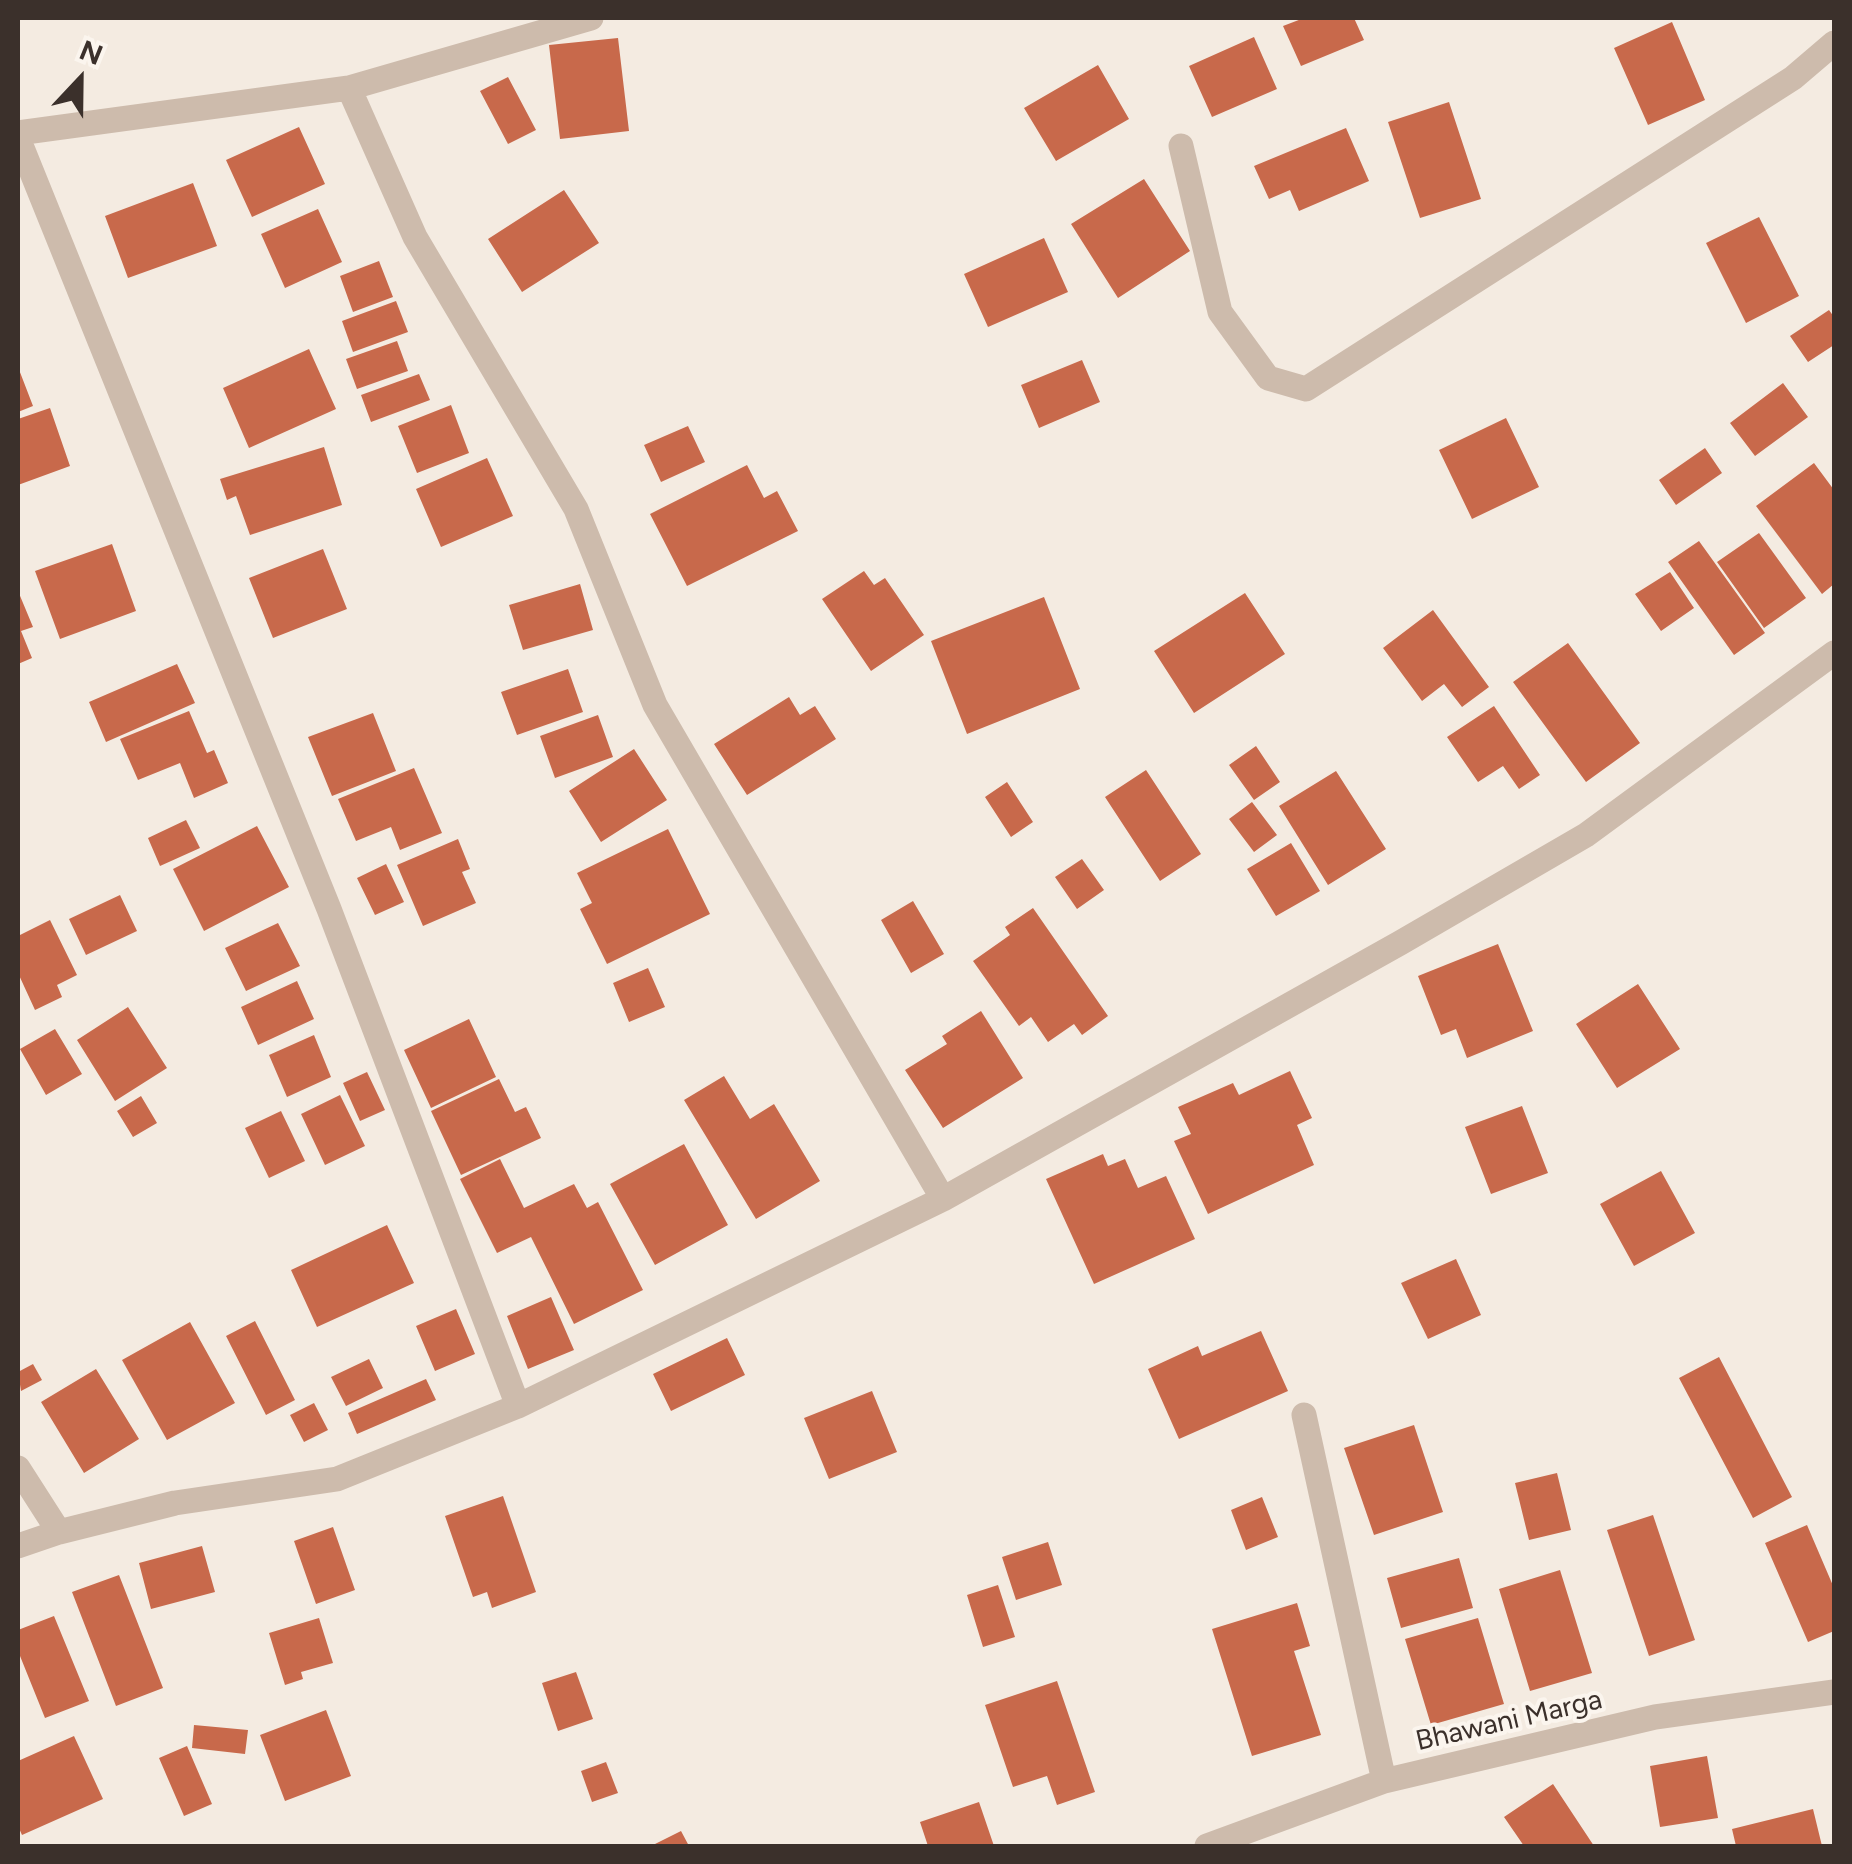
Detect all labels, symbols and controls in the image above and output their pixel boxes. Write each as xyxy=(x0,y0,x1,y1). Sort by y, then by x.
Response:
north arrow xyxy=(30,30,130,130)
text: N xyxy=(75,32,108,72)
street label: Bhawani Marga xyxy=(1413,1683,1605,1759)

